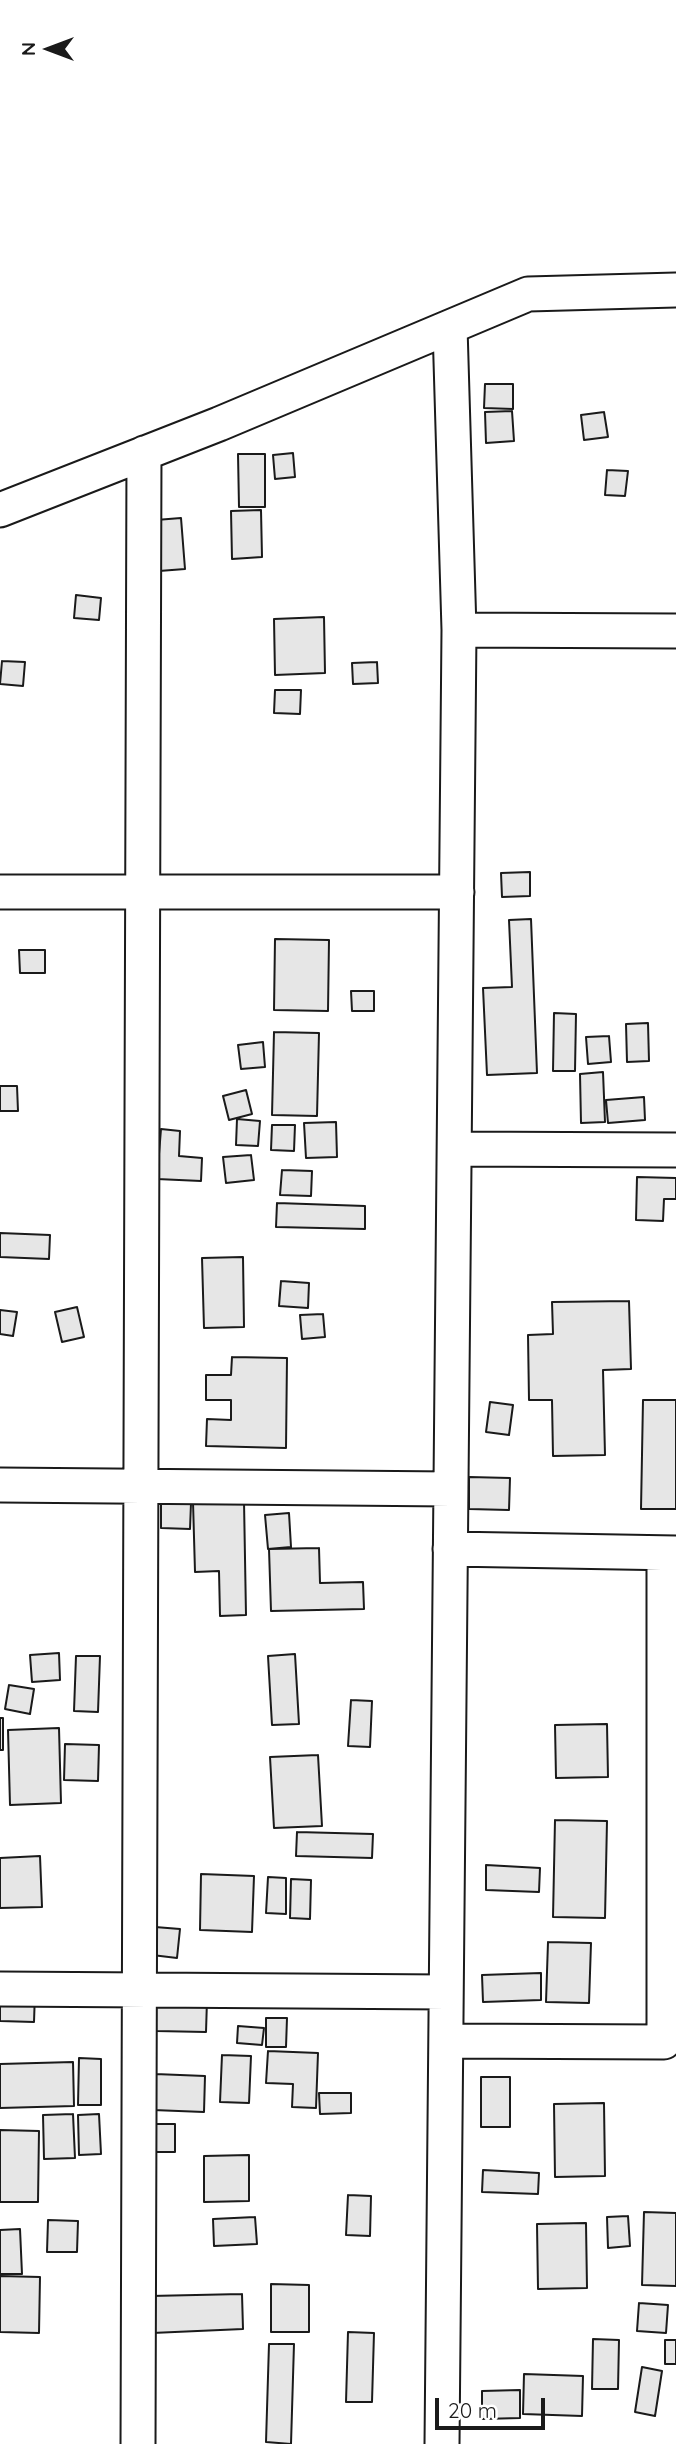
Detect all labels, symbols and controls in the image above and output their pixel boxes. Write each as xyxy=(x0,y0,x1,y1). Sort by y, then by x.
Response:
north arrow xyxy=(14,14,84,84)
text: N xyxy=(16,42,40,56)
scale bar xyxy=(438,2384,548,2428)
text: 20 m xyxy=(448,2397,497,2423)

